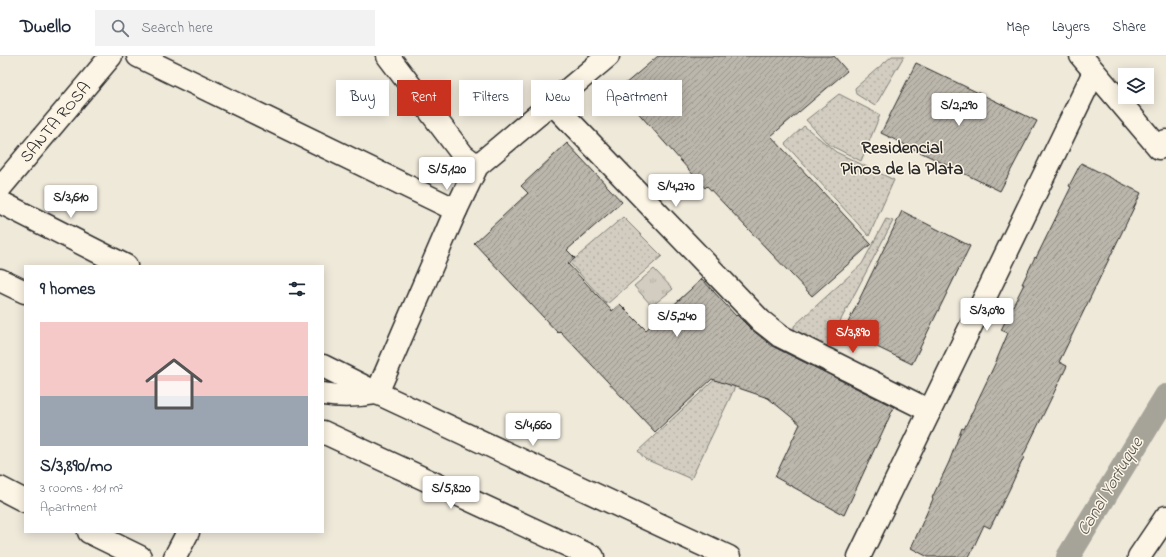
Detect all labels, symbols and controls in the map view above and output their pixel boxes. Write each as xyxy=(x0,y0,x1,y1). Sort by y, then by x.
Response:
search box xyxy=(95,10,375,46)
text: Dwello xyxy=(20,14,71,41)
icon: search xyxy=(109,17,131,39)
text: Search here xyxy=(141,17,213,39)
text: Map xyxy=(1006,17,1030,38)
text: Layers xyxy=(1052,17,1090,38)
text: Share xyxy=(1112,17,1146,38)
map controls xyxy=(1118,68,1154,104)
button: layers xyxy=(1118,68,1154,104)
street label: SANTA ROSA xyxy=(14,76,97,168)
chip: Buy xyxy=(336,80,389,116)
chip: Rent xyxy=(397,80,451,116)
chip: Filters xyxy=(459,80,523,116)
chip: New xyxy=(531,80,584,116)
chip: Apartment xyxy=(592,80,682,116)
pin: S/2,290 xyxy=(922,93,996,127)
text: S/2,290 xyxy=(940,96,978,115)
district label: Residencial Pinos de la Plata xyxy=(841,136,963,183)
pin: S/5,120 xyxy=(410,157,484,191)
text: S/5,120 xyxy=(428,160,466,179)
pin: S/4,270 xyxy=(639,174,713,208)
text: S/4,270 xyxy=(657,177,695,196)
pin: S/3,610 xyxy=(34,185,108,219)
text: S/3,610 xyxy=(53,188,89,207)
text: 9 homes xyxy=(40,277,96,302)
icon: filters xyxy=(286,278,308,300)
pin: S/3,090 xyxy=(950,298,1024,332)
text: S/3,090 xyxy=(969,301,1005,320)
pin: S/5,240 xyxy=(640,304,714,338)
text: S/5,240 xyxy=(657,307,697,326)
pin: S/3,890 xyxy=(816,320,890,354)
text: S/3,890 xyxy=(836,323,870,342)
icon: home xyxy=(138,348,210,420)
pin: S/4,660 xyxy=(496,413,570,447)
text: S/4,660 xyxy=(514,416,552,435)
water label: Canal Yortuque xyxy=(1071,432,1151,541)
text: S/3,890/mo xyxy=(40,454,112,479)
pin: S/5,820 xyxy=(414,476,488,510)
text: 3 rooms · 101 m² xyxy=(40,479,123,498)
text: S/5,820 xyxy=(431,479,471,498)
text: Apartment xyxy=(40,498,97,517)

